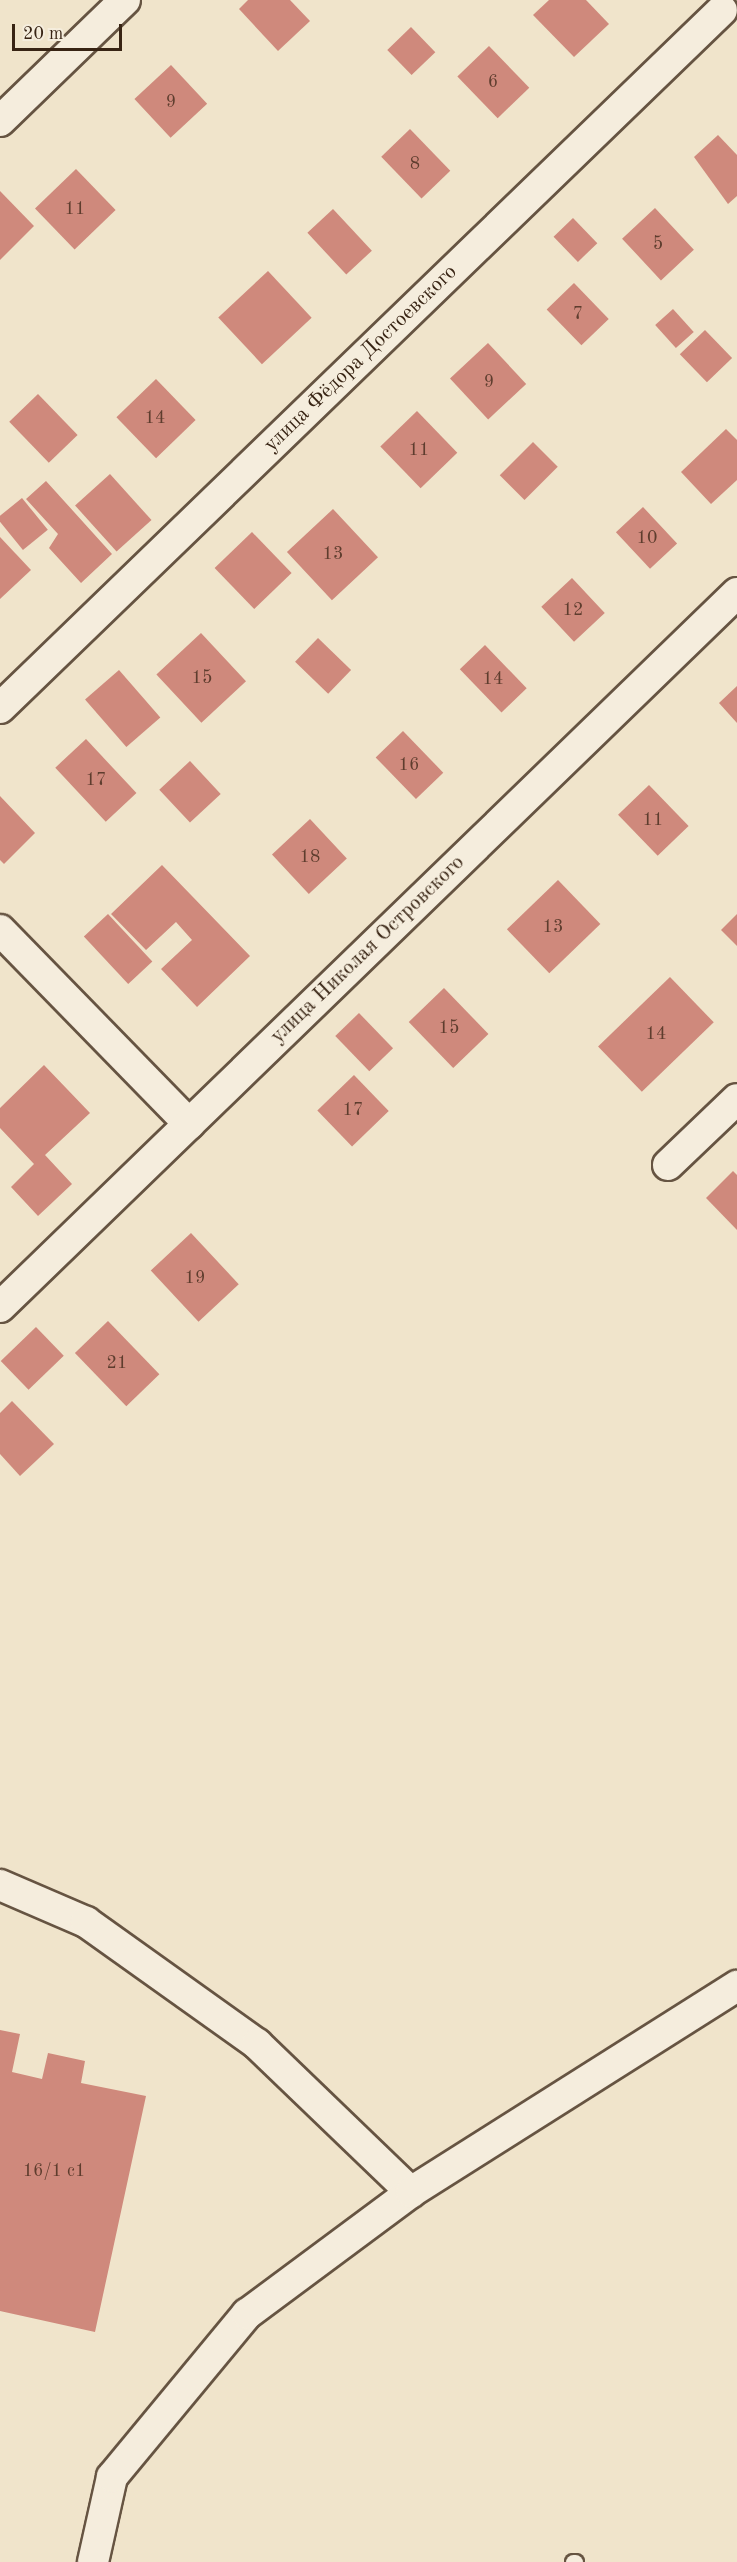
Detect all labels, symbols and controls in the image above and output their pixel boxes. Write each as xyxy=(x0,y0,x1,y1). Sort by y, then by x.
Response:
scale bar xyxy=(15,12,124,50)
text: 20 m xyxy=(23,25,63,43)
house number: 6 xyxy=(488,71,498,93)
house number: 9 xyxy=(166,91,176,113)
house number: 8 xyxy=(410,153,420,175)
house number: 11 xyxy=(65,198,85,220)
house number: 5 xyxy=(653,233,663,255)
street label: улица Фёдора Достоевского xyxy=(259,260,463,458)
house number: 7 xyxy=(573,303,583,325)
house number: 9 xyxy=(484,371,494,393)
house number: 14 xyxy=(145,407,165,429)
house number: 11 xyxy=(409,439,429,461)
house number: 10 xyxy=(637,527,657,549)
house number: 13 xyxy=(323,543,343,565)
house number: 12 xyxy=(563,599,583,621)
house number: 15 xyxy=(192,667,212,689)
house number: 14 xyxy=(483,668,503,690)
house number: 16 xyxy=(399,754,419,776)
house number: 17 xyxy=(86,769,106,791)
house number: 11 xyxy=(643,809,663,831)
house number: 18 xyxy=(300,846,320,868)
street label: улица Николая Островского xyxy=(266,851,470,1049)
house number: 13 xyxy=(543,916,563,938)
house number: 15 xyxy=(439,1017,459,1039)
house number: 14 xyxy=(646,1023,666,1045)
house number: 17 xyxy=(343,1099,363,1121)
house number: 19 xyxy=(185,1267,205,1289)
house number: 21 xyxy=(107,1352,127,1374)
house number: 16/1 с1 xyxy=(23,2160,85,2182)

